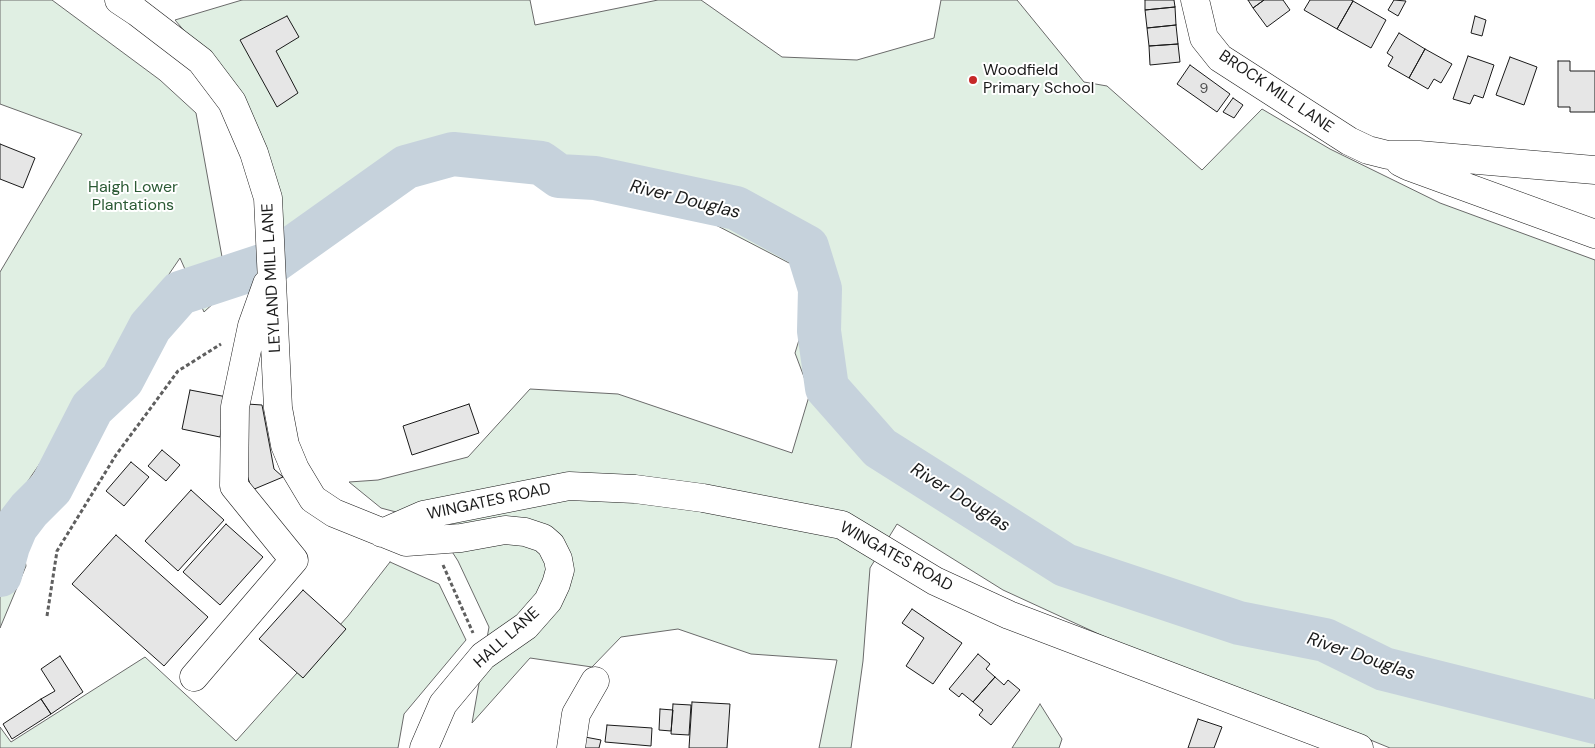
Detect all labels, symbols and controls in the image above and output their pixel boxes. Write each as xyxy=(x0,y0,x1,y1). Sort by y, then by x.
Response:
street label: BROCK MILL LANE xyxy=(1215,47,1337,137)
place label: Woodfield Primary School xyxy=(983,61,1094,99)
marker: Woodfield Primary School xyxy=(967,74,979,86)
house number: 9 xyxy=(1200,81,1208,97)
water label: River Douglas xyxy=(628,176,742,224)
park label: Haigh Lower Plantations xyxy=(88,178,178,216)
street label: LEYLAND MILL LANE xyxy=(258,203,286,353)
water label: River Douglas xyxy=(906,459,1014,537)
street label: WINGATES ROAD xyxy=(425,480,553,524)
street label: WINGATES ROAD xyxy=(836,518,956,596)
street label: HALL LANE xyxy=(470,604,544,672)
water label: River Douglas xyxy=(1304,628,1418,686)

